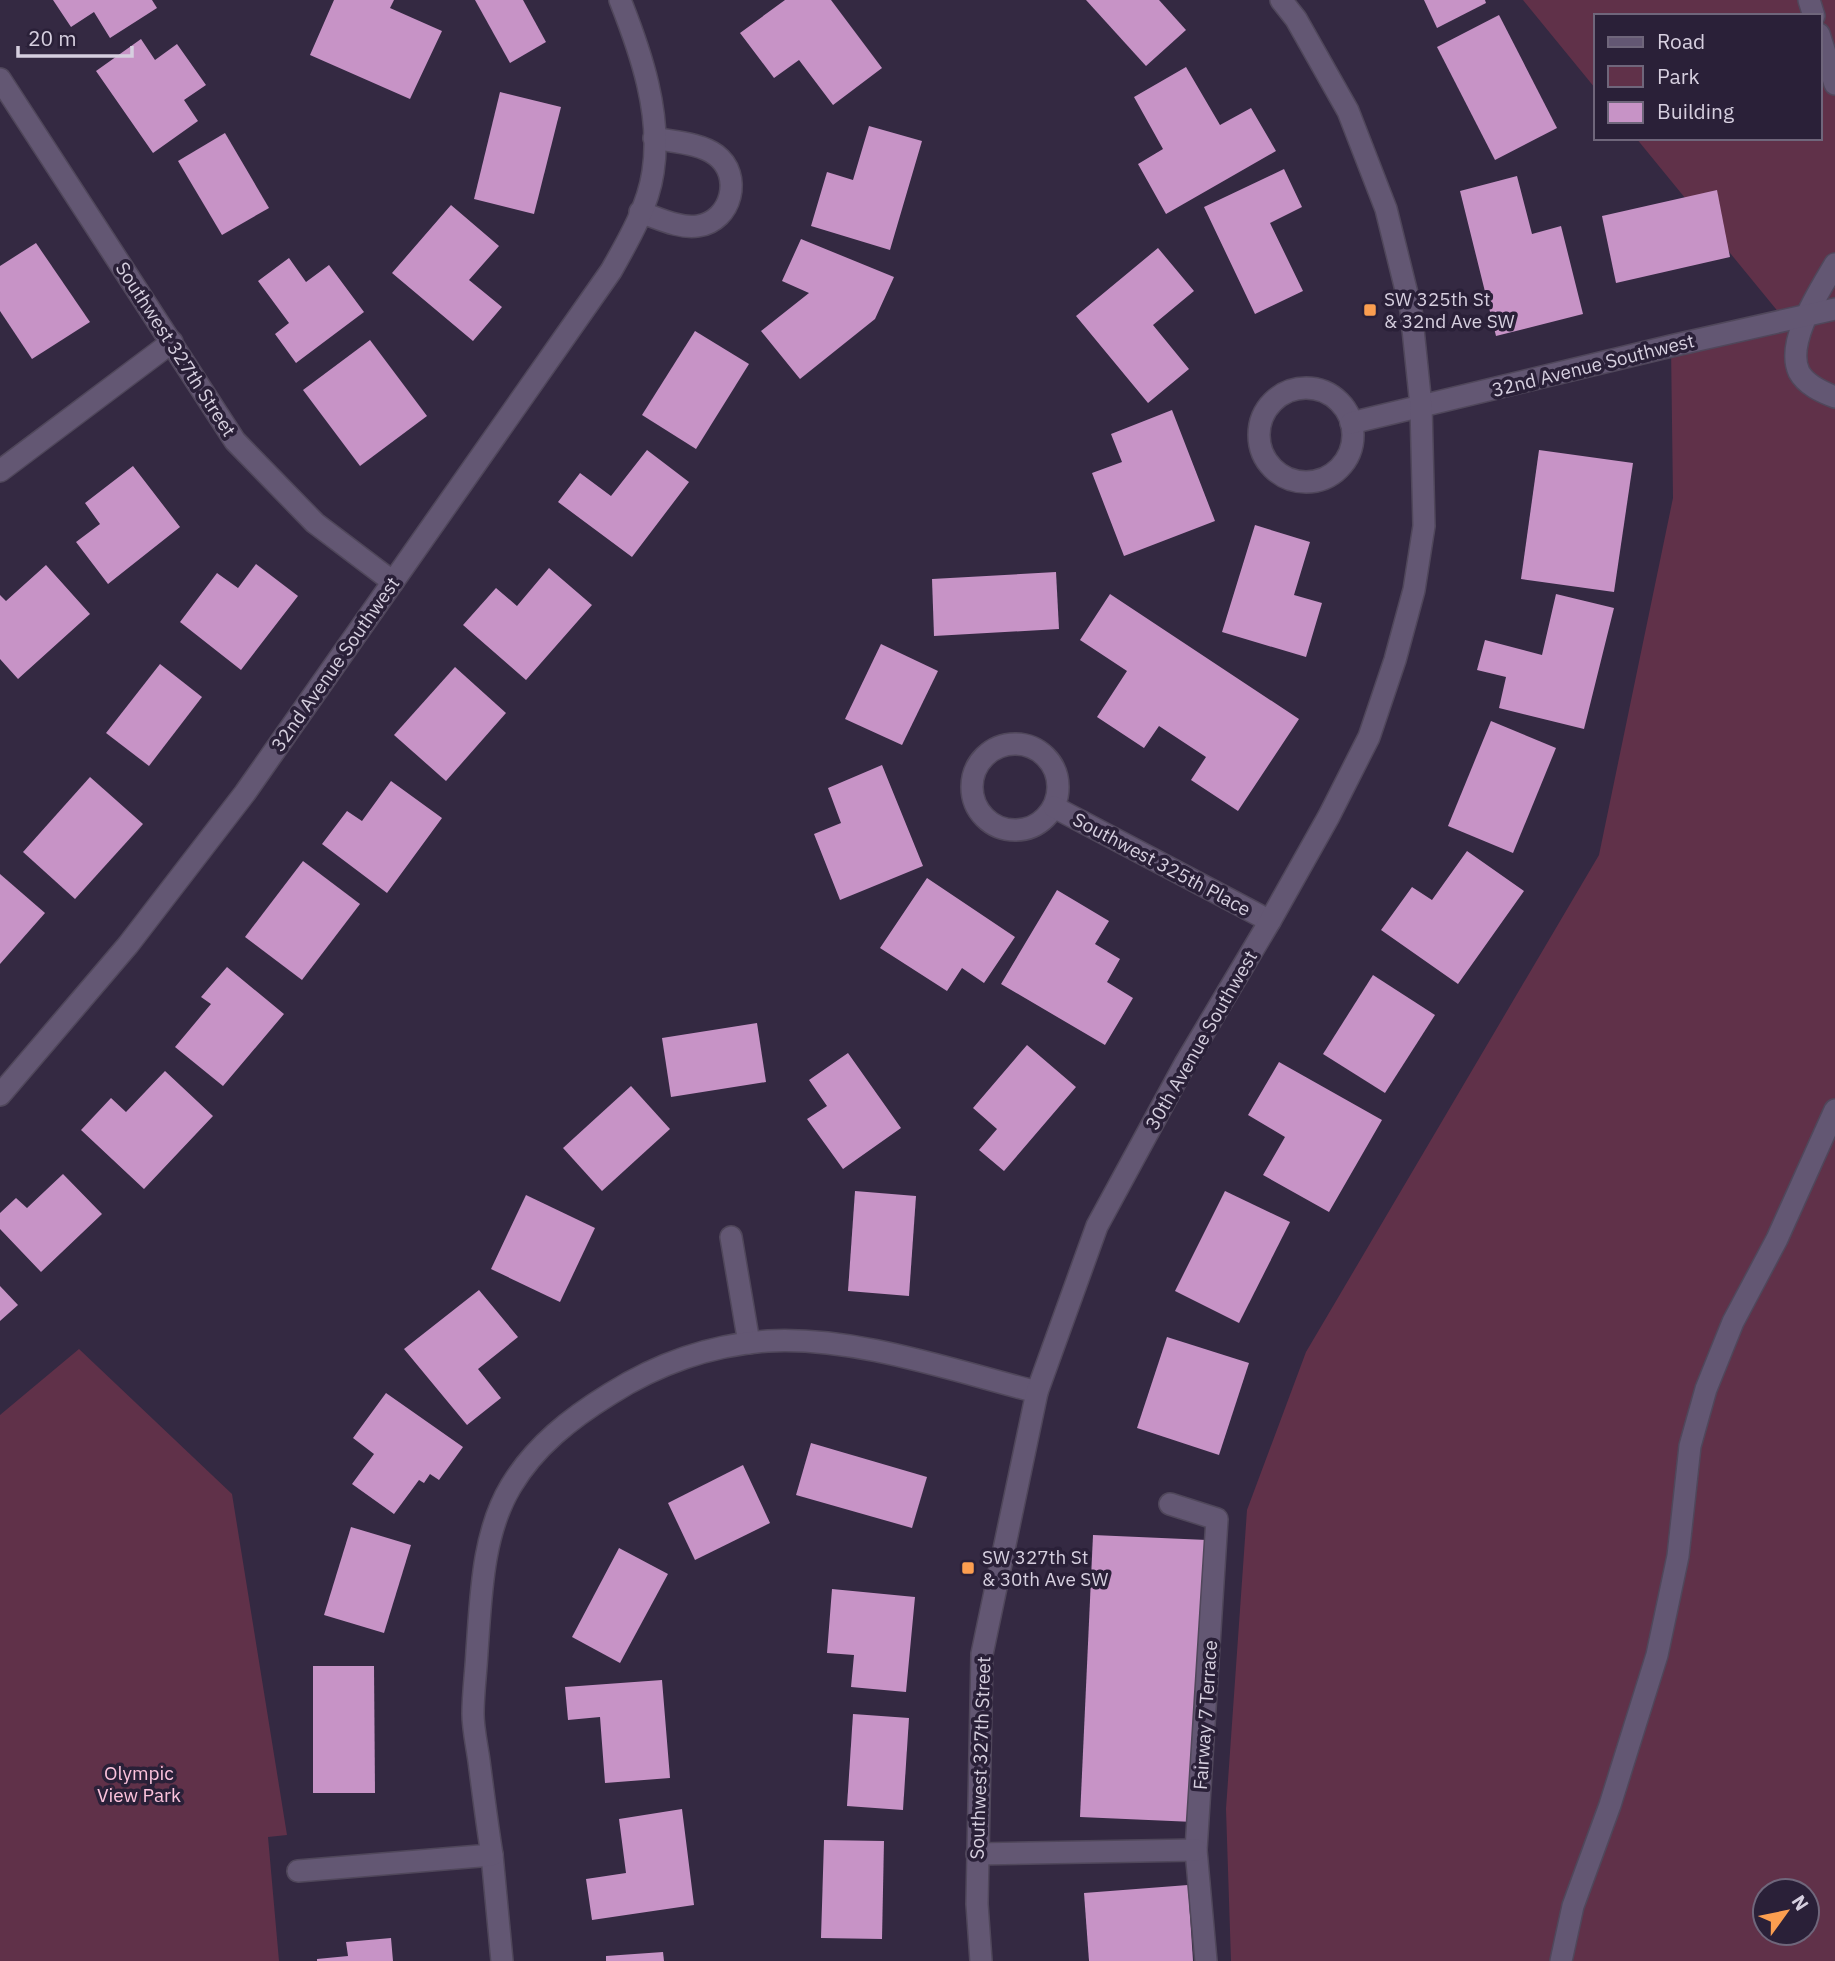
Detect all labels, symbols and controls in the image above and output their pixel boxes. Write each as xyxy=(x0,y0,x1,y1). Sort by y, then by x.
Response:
scale bar xyxy=(18,14,131,58)
legend xyxy=(1594,14,1821,140)
text: 20 m xyxy=(28,24,77,52)
text: Road xyxy=(1657,27,1705,55)
text: Park xyxy=(1657,62,1700,90)
text: Building xyxy=(1657,97,1734,125)
street label: Southwest 327th Street xyxy=(111,257,241,441)
place label: SW 325th St & 32nd Ave SW xyxy=(1384,287,1515,333)
marker: SW 325th St & 32nd Ave SW xyxy=(1362,302,1378,318)
street label: 32nd Avenue Southwest xyxy=(1489,328,1697,402)
street label: 32nd Avenue Southwest xyxy=(266,572,404,756)
street label: Southwest 325th Place xyxy=(1069,807,1255,921)
street label: 30th Avenue Southwest xyxy=(1140,946,1262,1134)
place label: SW 327th St & 30th Ave SW xyxy=(982,1545,1108,1591)
marker: SW 327th St & 30th Ave SW xyxy=(960,1560,976,1576)
street label: Fairway 7 Terrace xyxy=(1188,1639,1222,1791)
street label: Southwest 327th Street xyxy=(964,1656,996,1860)
park label: Olympic View Park xyxy=(97,1761,181,1807)
north arrow xyxy=(1751,1877,1821,1947)
text: N xyxy=(1786,1890,1814,1915)

